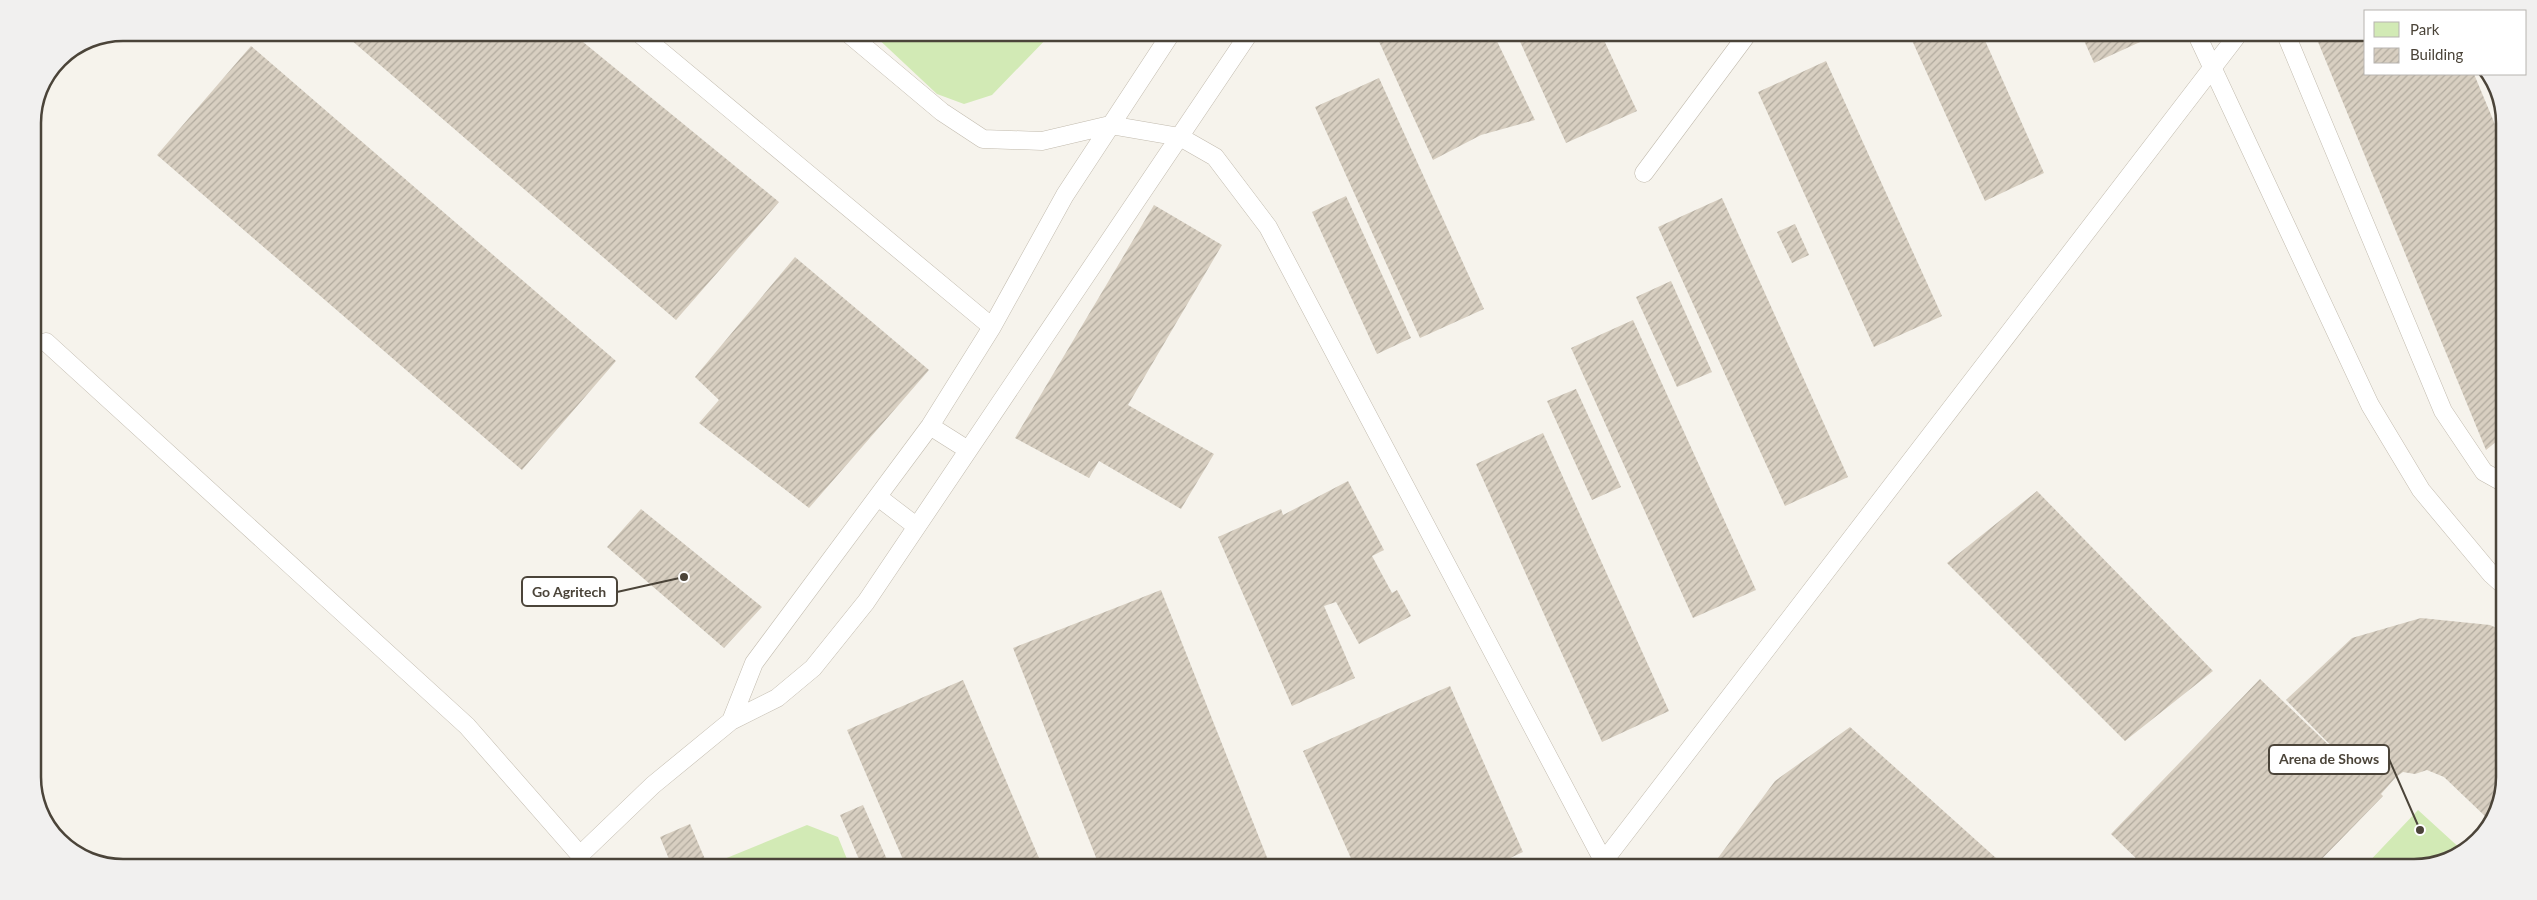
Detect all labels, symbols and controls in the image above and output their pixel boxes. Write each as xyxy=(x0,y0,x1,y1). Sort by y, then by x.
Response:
legend xyxy=(2364,10,2527,75)
text: Park xyxy=(2410,20,2440,38)
text: Building xyxy=(2410,45,2463,63)
callout: Go Agritech xyxy=(522,577,617,606)
text: Go Agritech xyxy=(532,583,606,600)
callout: Arena de Shows xyxy=(2269,745,2389,774)
text: Arena de Shows xyxy=(2278,750,2379,767)

